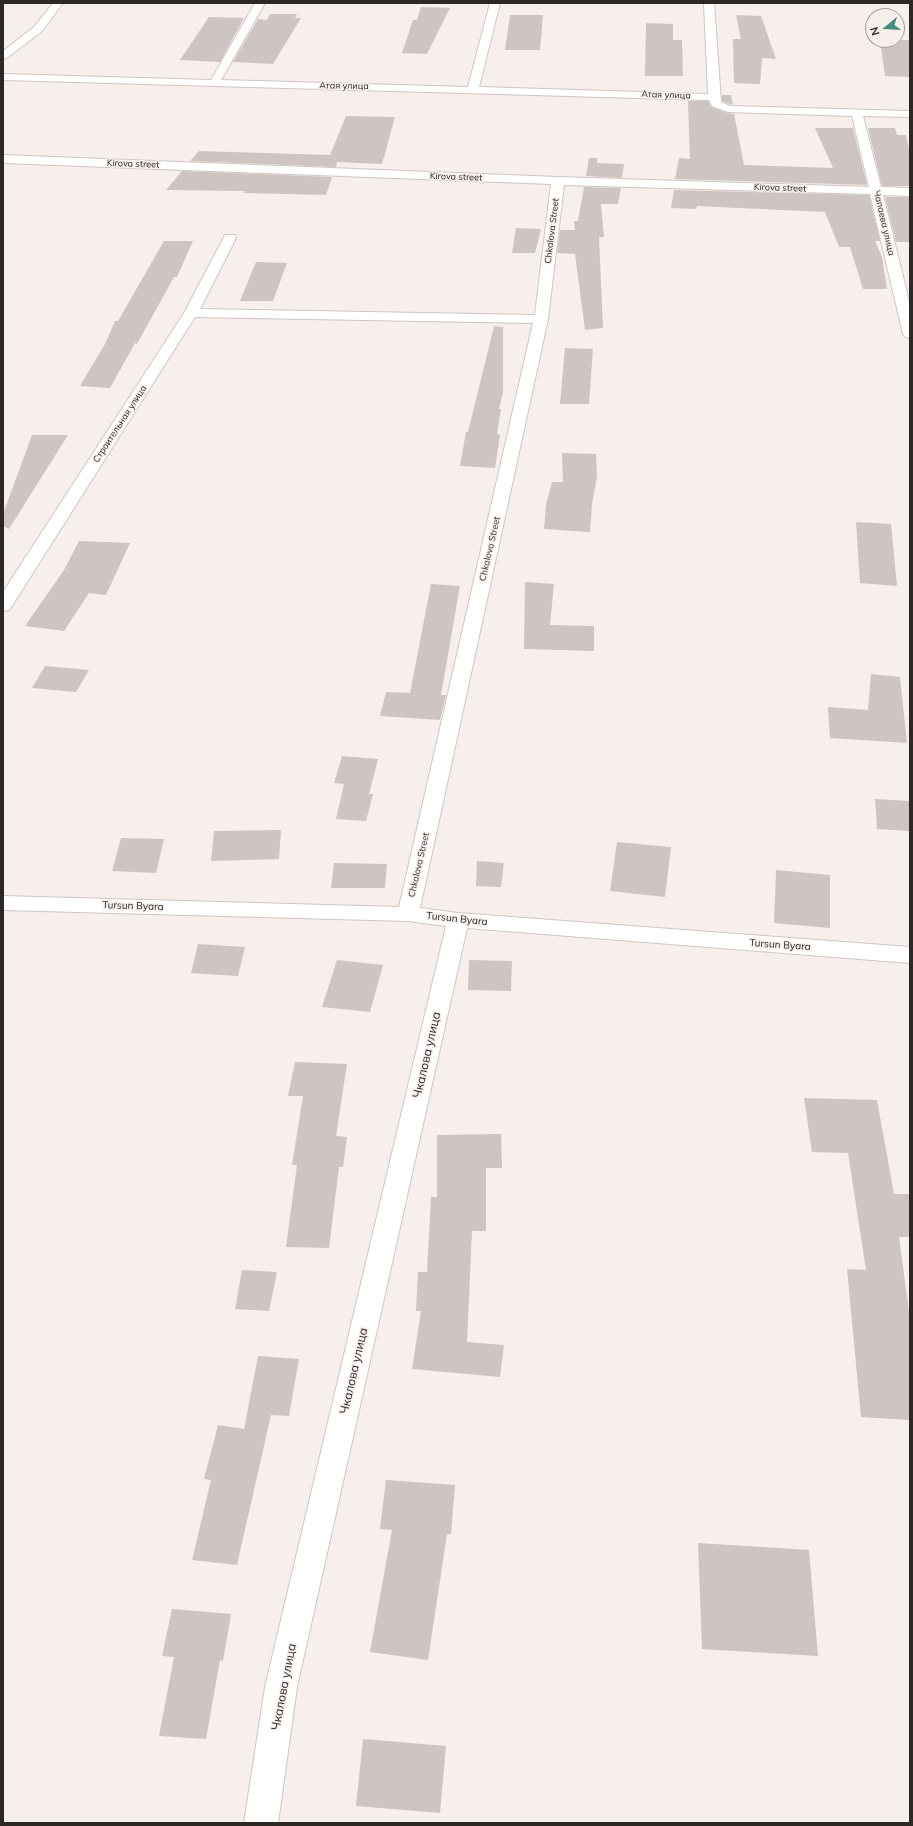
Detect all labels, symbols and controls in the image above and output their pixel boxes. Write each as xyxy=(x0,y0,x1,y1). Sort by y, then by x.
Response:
north arrow xyxy=(865,8,905,48)
text: N xyxy=(867,25,882,38)
street label: Атая улица xyxy=(319,80,369,92)
street label: Атая улица xyxy=(641,89,691,101)
street label: Kirova street xyxy=(107,158,159,170)
street label: Kirova street xyxy=(430,171,482,183)
street label: Kirova street xyxy=(754,182,806,194)
street label: Чапаева улица xyxy=(871,189,897,257)
street label: Chkalova Street xyxy=(543,198,561,264)
street label: Строительная улица xyxy=(91,383,149,465)
street label: Chkalova Street xyxy=(477,516,503,582)
street label: Chkalova Street xyxy=(406,832,432,898)
street label: Tursun Byara xyxy=(102,899,164,913)
street label: Tursun Byara xyxy=(426,910,488,928)
street label: Tursun Byara xyxy=(749,937,811,953)
street label: Чкалова улица xyxy=(410,1010,444,1100)
street label: Чкалова улица xyxy=(337,1326,371,1416)
street label: Чкалова улица xyxy=(269,1642,299,1732)

